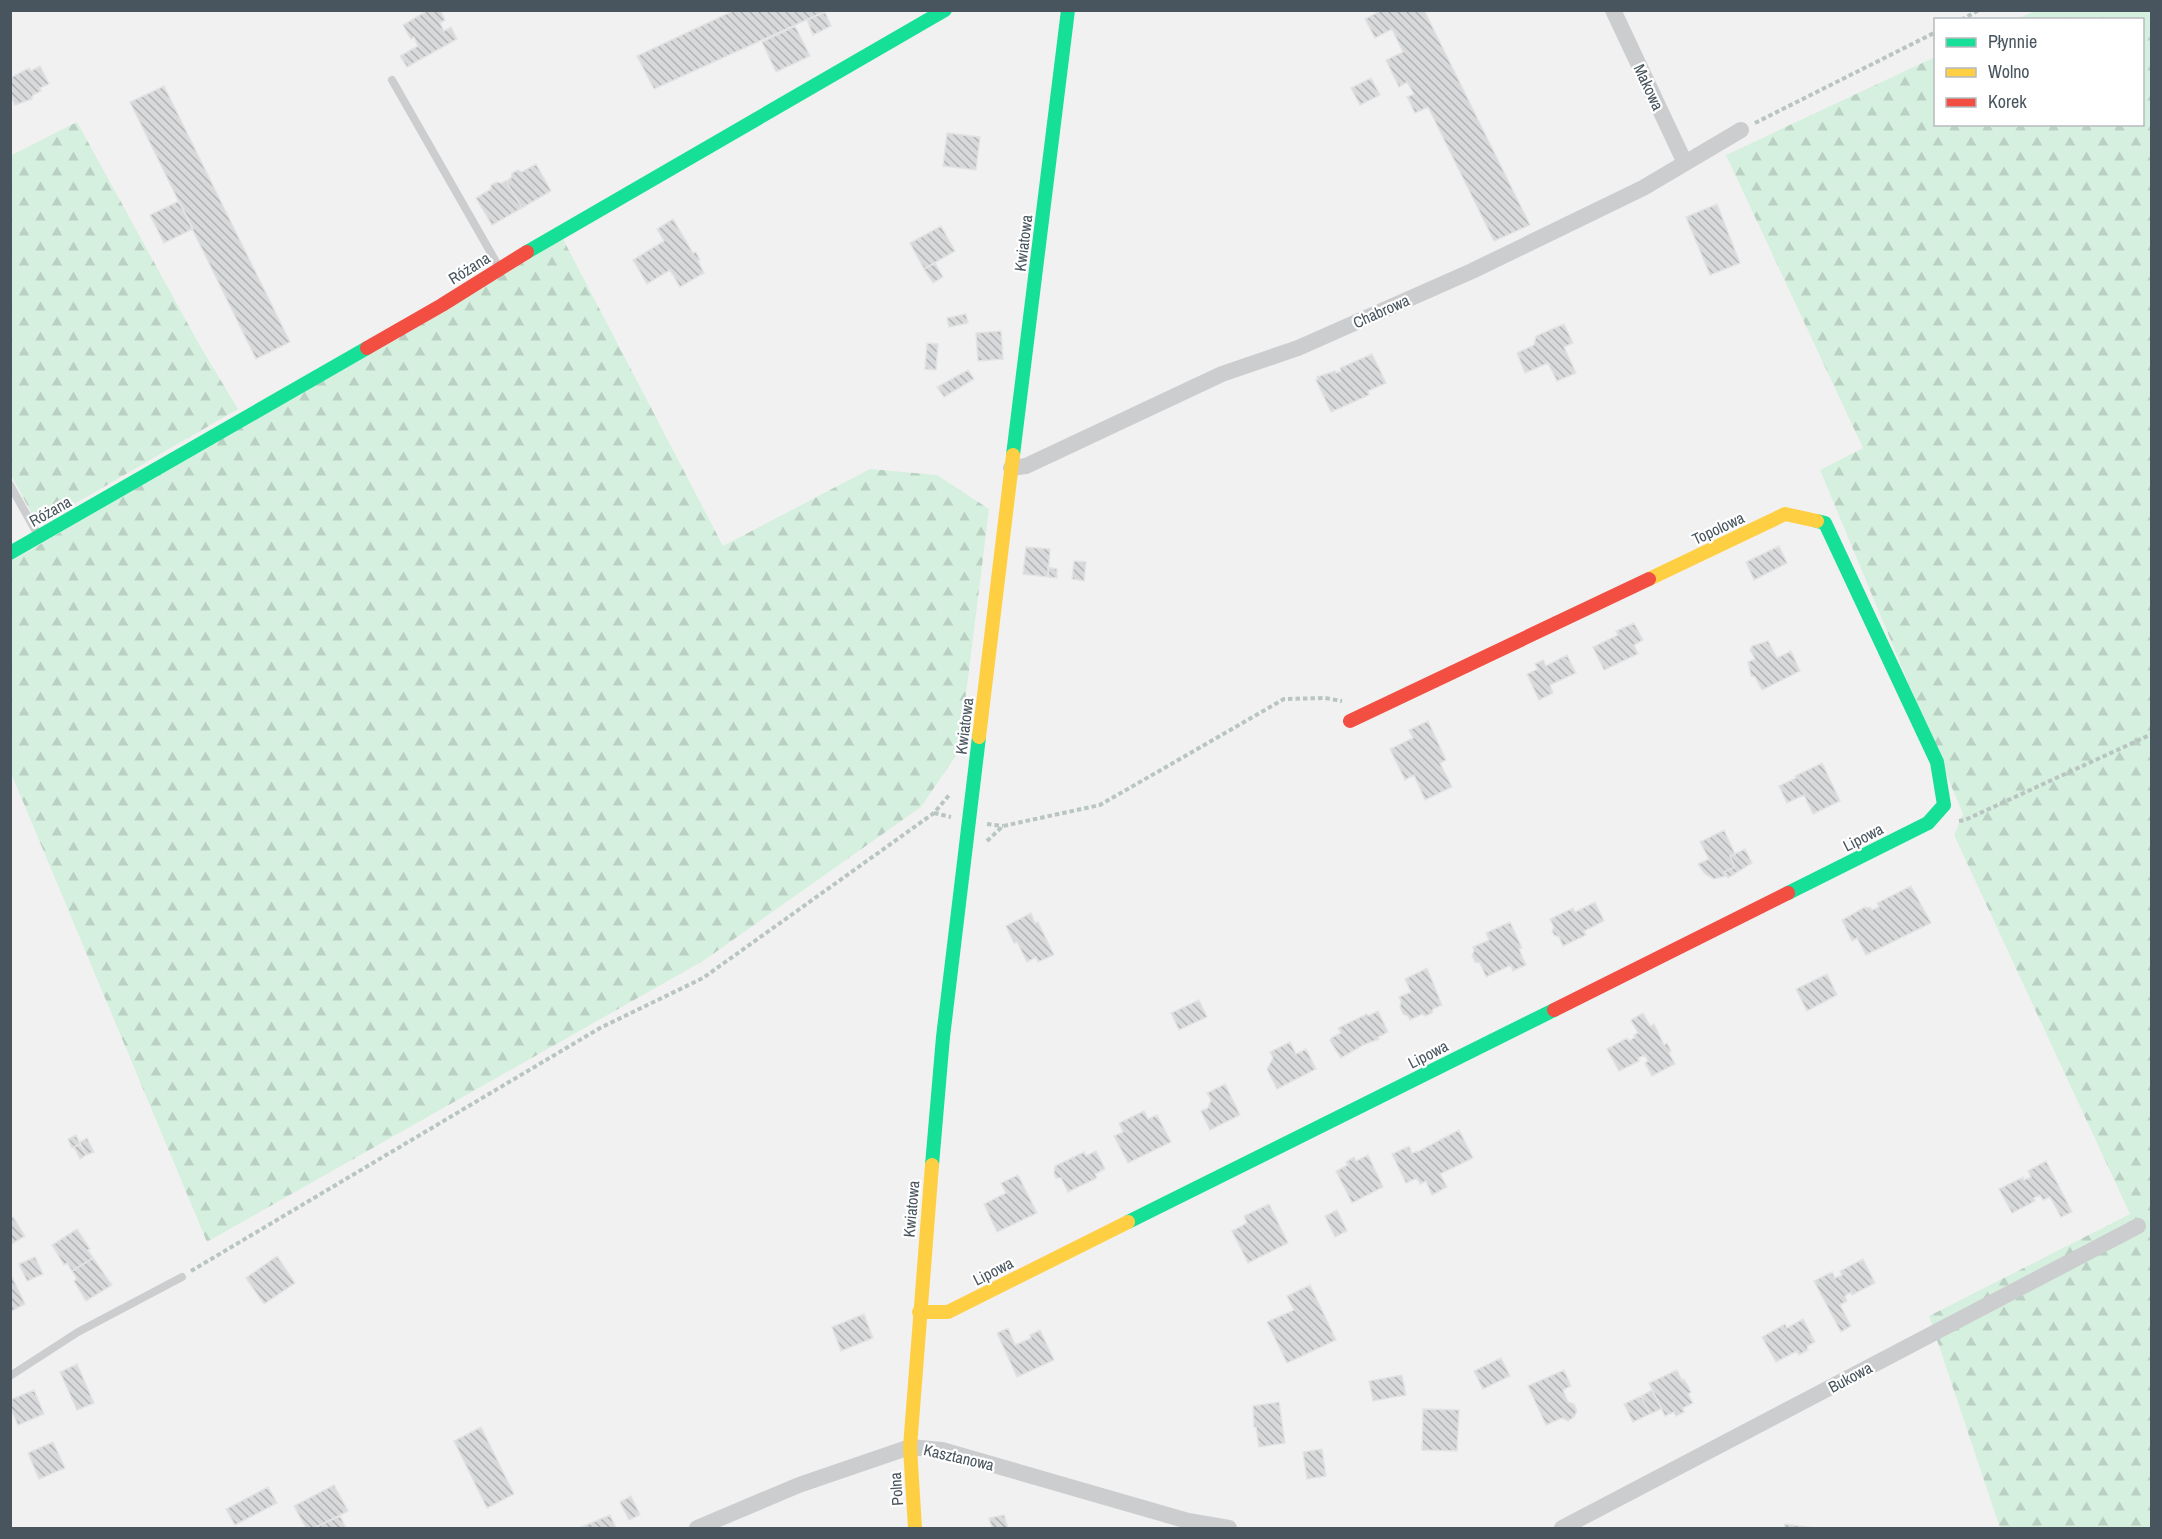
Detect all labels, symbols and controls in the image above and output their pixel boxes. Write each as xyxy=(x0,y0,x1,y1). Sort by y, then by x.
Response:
legend xyxy=(1934,18,2144,126)
text: Płynnie xyxy=(1988,29,2037,54)
text: Wolno xyxy=(1988,59,2030,84)
street label: Makowa xyxy=(1629,60,1670,114)
text: Korek xyxy=(1988,89,2027,114)
street label: Kwiatowa xyxy=(1009,213,1037,273)
street label: Różana xyxy=(444,246,495,289)
street label: Chabrowa xyxy=(1349,289,1413,333)
street label: Różana xyxy=(25,490,76,532)
street label: Topolowa xyxy=(1688,506,1748,550)
street label: Kwiatowa xyxy=(950,696,978,756)
street label: Lipowa xyxy=(1839,817,1887,856)
street label: Lipowa xyxy=(1404,1034,1452,1073)
street label: Kwiatowa xyxy=(898,1179,924,1238)
street label: Lipowa xyxy=(969,1251,1017,1290)
street label: Bukowa xyxy=(1824,1356,1876,1398)
street label: Kasztanowa xyxy=(922,1438,997,1476)
street label: Polna xyxy=(884,1471,908,1507)

